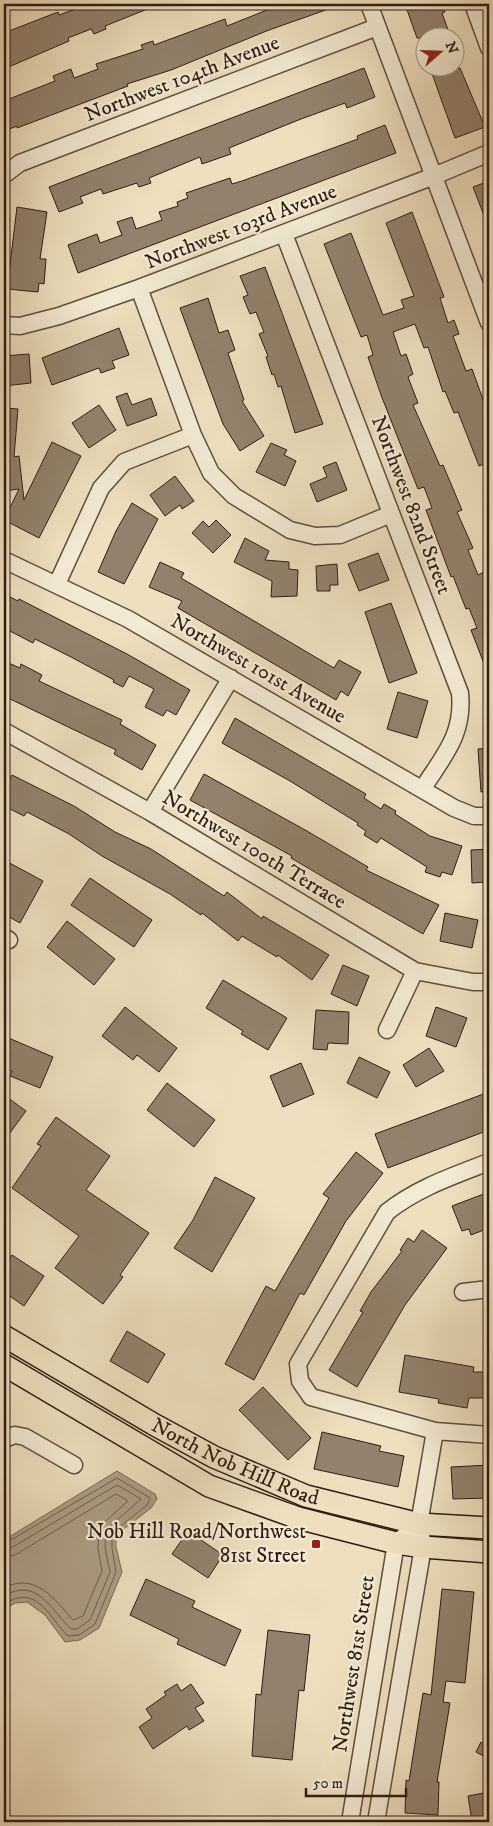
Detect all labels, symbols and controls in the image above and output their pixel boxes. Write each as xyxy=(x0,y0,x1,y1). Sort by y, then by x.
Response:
north arrow xyxy=(416,28,466,78)
street label: Northwest 104th Avenue xyxy=(81,30,283,128)
text: N xyxy=(441,39,462,57)
street label: Northwest 103rd Avenue xyxy=(142,178,341,275)
street label: Northwest 82nd Street xyxy=(365,412,457,598)
street label: Northwest 101st Avenue xyxy=(166,608,351,730)
street label: Northwest 100th Terrace xyxy=(157,785,351,915)
street label: North Nob Hill Road xyxy=(147,1412,322,1512)
place label: Nob Hill Road/Northwest 81st Street xyxy=(87,1519,306,1569)
marker: Nob Hill Road/Northwest 81st Street xyxy=(310,1538,322,1550)
street label: Northwest 81st Street xyxy=(327,1573,381,1754)
scale bar xyxy=(306,1766,406,1798)
text: 50 m xyxy=(313,1774,343,1793)

